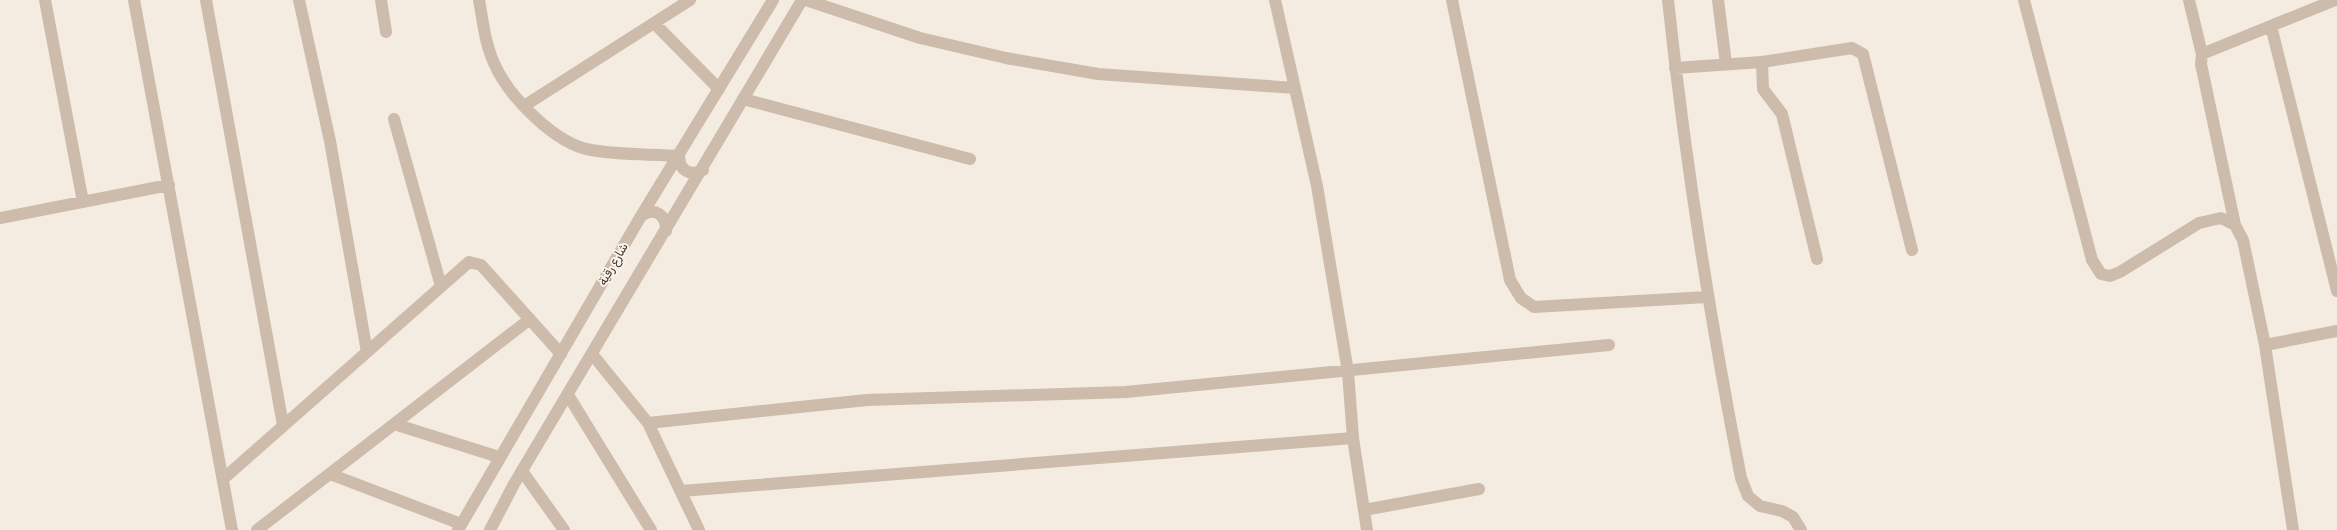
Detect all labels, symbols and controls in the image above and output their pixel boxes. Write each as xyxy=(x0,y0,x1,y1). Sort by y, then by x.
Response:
street label: شارع رقية xyxy=(595,240,632,289)

